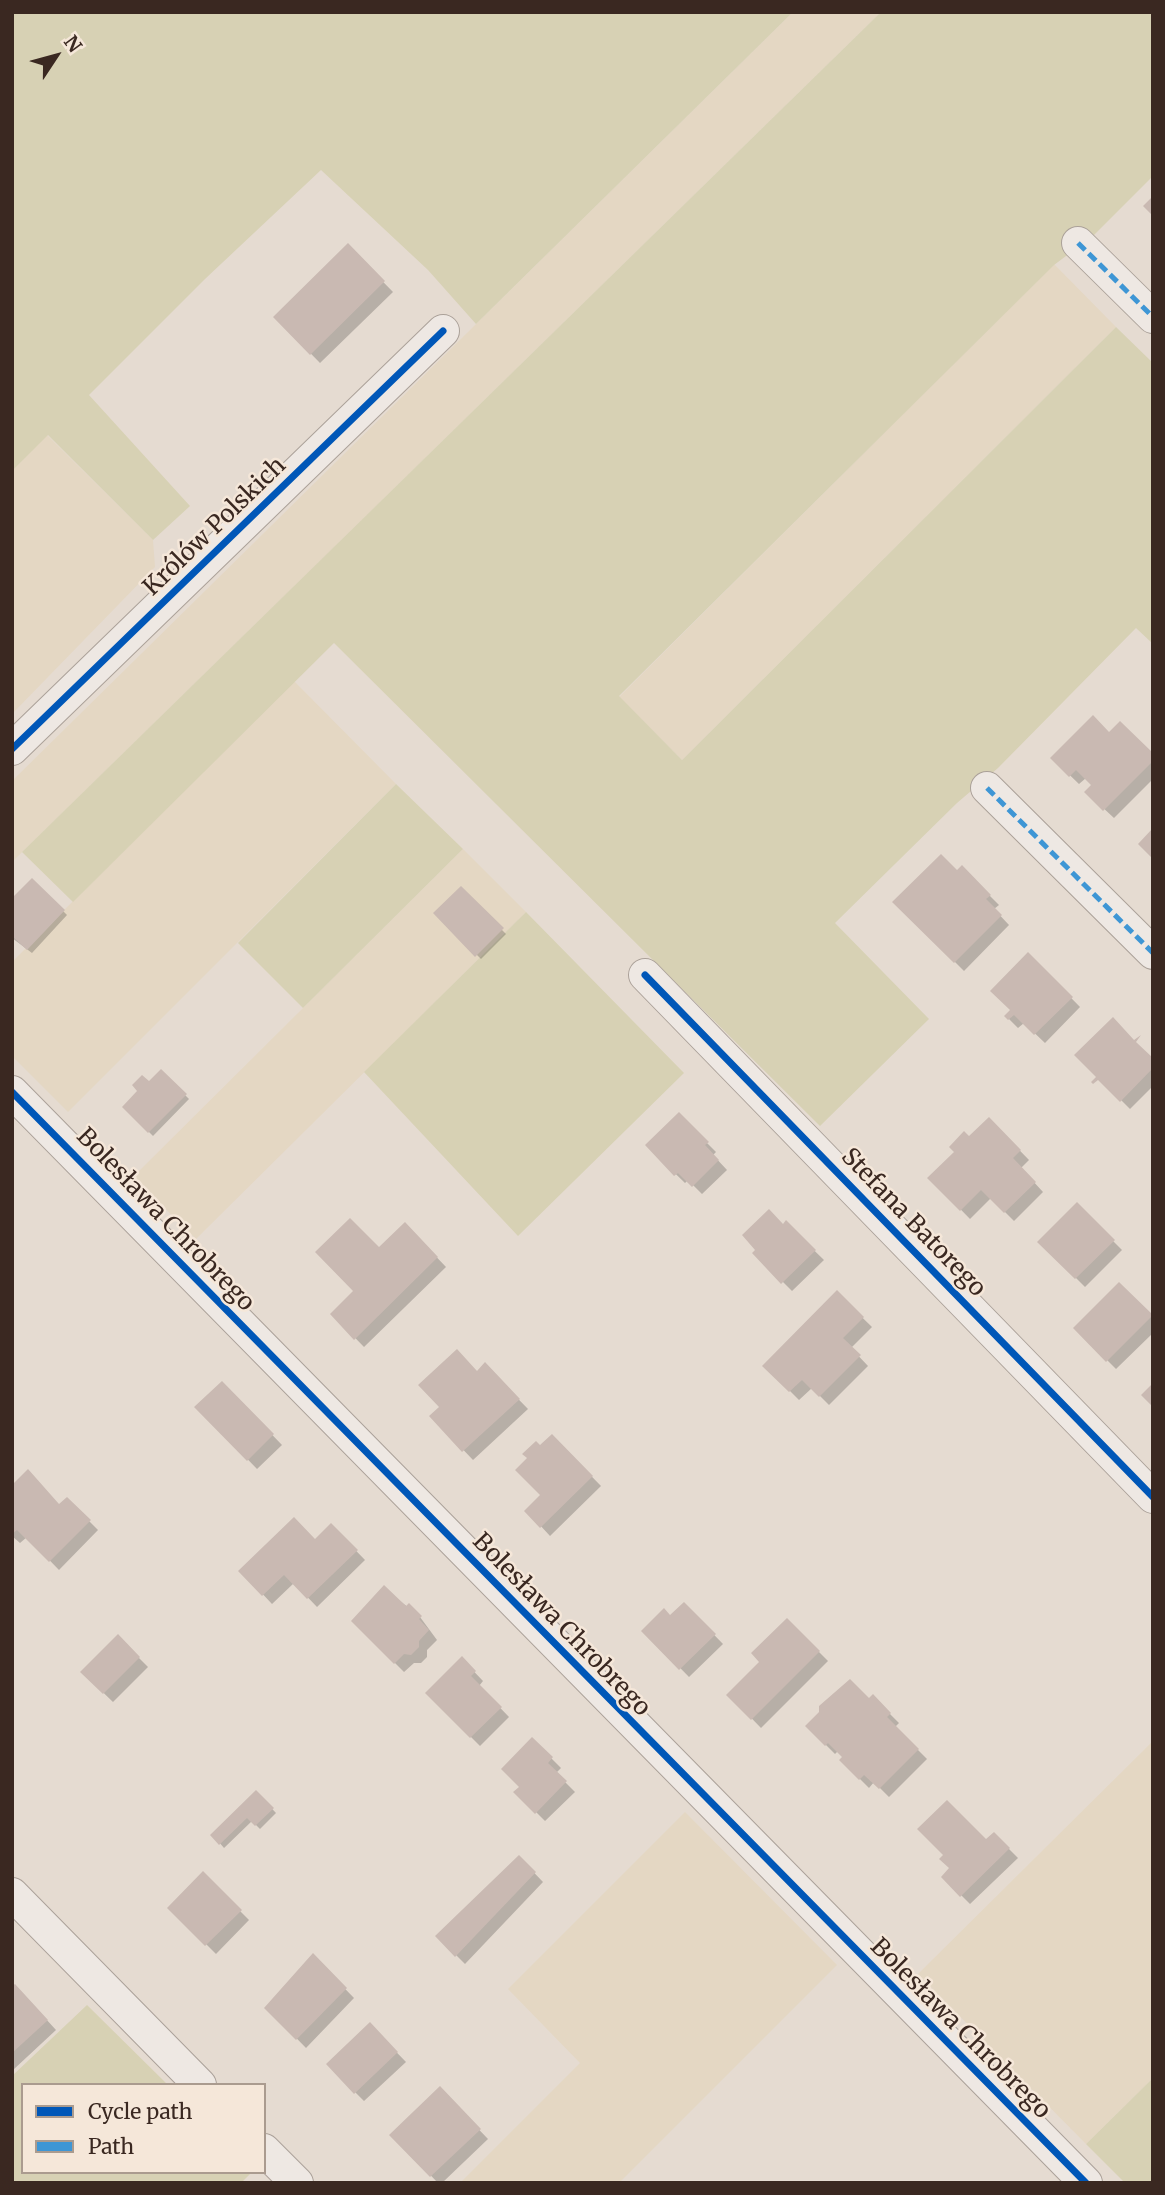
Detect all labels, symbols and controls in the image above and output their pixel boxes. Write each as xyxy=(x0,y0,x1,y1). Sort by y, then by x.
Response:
north arrow xyxy=(21,21,91,91)
text: N xyxy=(59,31,87,57)
street label: Królów Polskich xyxy=(138,452,292,602)
street label: Bolesława Chrobrego xyxy=(70,1122,260,1318)
street label: Stefana Batorego xyxy=(835,1143,991,1303)
street label: Bolesława Chrobrego xyxy=(466,1527,656,1723)
street label: Bolesława Chrobrego xyxy=(864,1933,1056,2125)
legend xyxy=(21,2083,266,2174)
text: Cycle path xyxy=(88,2098,192,2125)
text: Path xyxy=(88,2133,134,2160)

